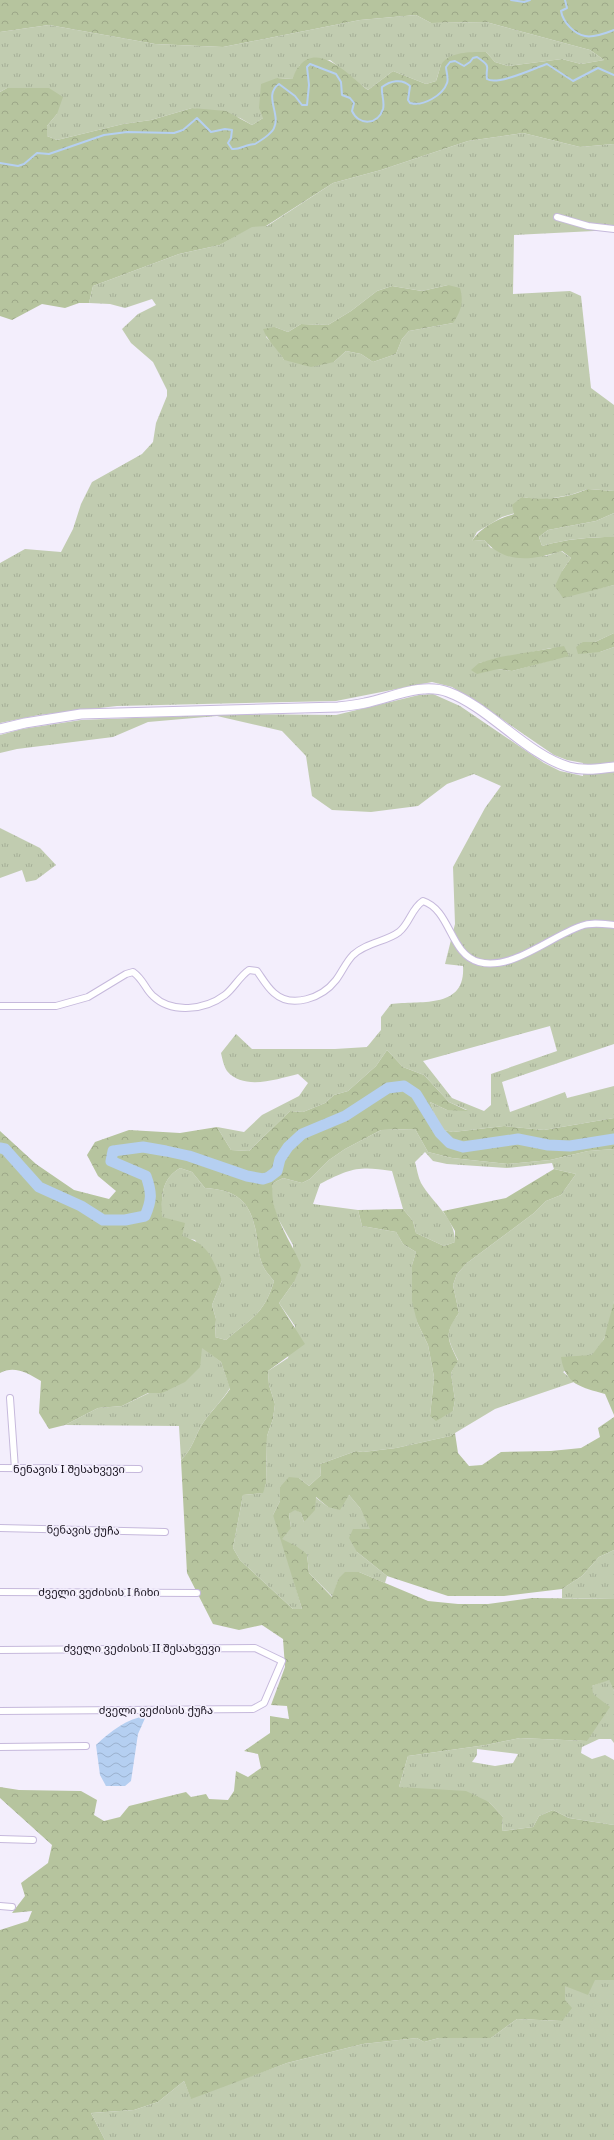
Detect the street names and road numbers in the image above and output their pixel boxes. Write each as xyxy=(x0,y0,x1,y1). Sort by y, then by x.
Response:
street label: ნენავის I შესახვევი xyxy=(13,1463,125,1476)
street label: ნენავის ქუჩა xyxy=(46,1523,120,1538)
street label: ძველი ვეძისის I ჩიხი xyxy=(38,1586,160,1599)
street label: ძველი ვეძისის II შესახვევი xyxy=(63,1642,221,1655)
street label: ძველი ვეძისის ქუჩა xyxy=(99,1704,213,1717)

